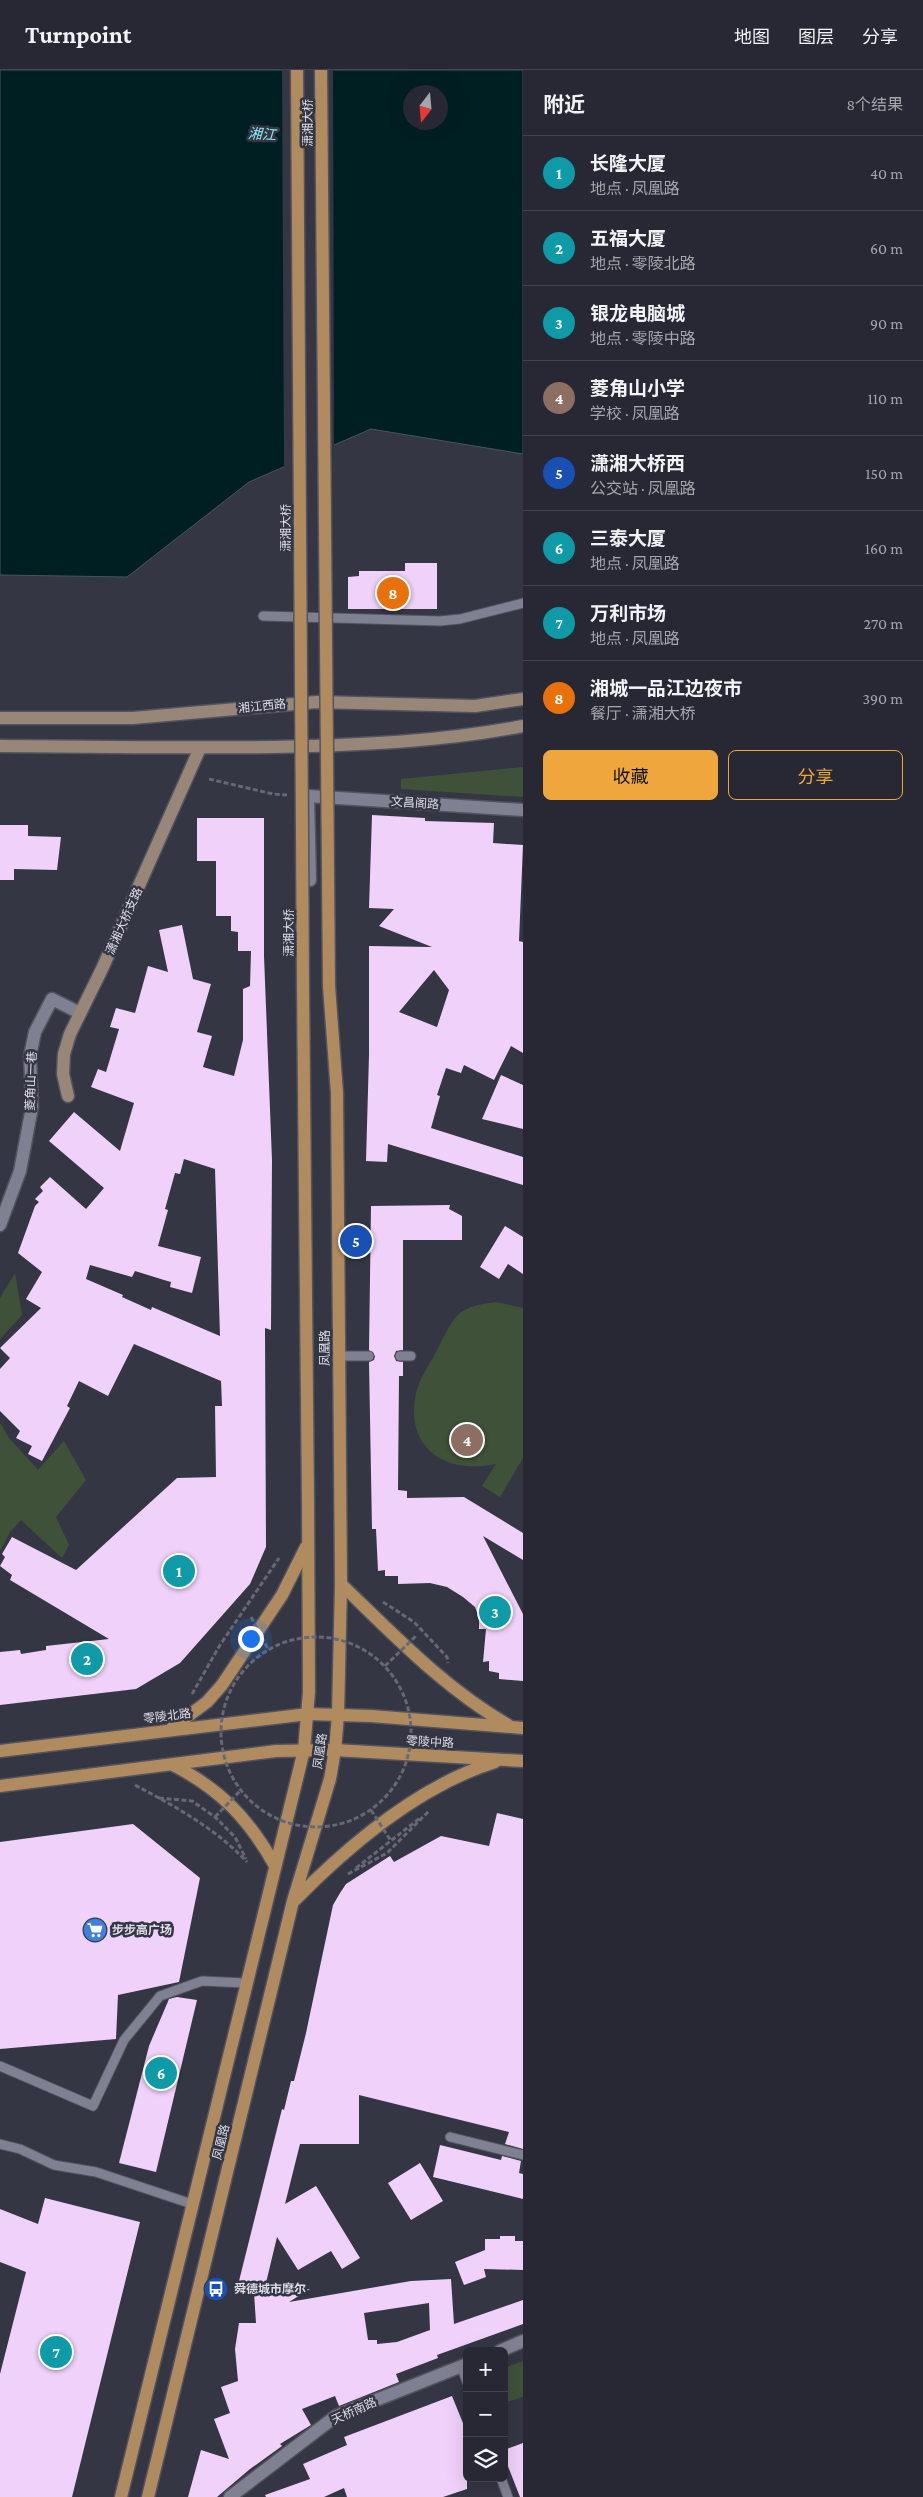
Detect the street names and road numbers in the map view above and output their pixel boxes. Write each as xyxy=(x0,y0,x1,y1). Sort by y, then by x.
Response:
street label: 潇湘大桥 xyxy=(301,99,315,147)
street label: 潇湘大桥 xyxy=(279,504,293,552)
street label: 湘江西路 xyxy=(237,697,287,715)
street label: 文昌阁路 xyxy=(391,794,439,812)
street label: 潇湘大桥支路 xyxy=(103,885,145,957)
street label: 潇湘大桥 xyxy=(282,909,296,957)
street label: 菱角山一巷 xyxy=(23,1051,39,1111)
street label: 凤凰路 xyxy=(318,1330,332,1366)
street label: 零陵北路 xyxy=(142,1706,192,1726)
street label: 凤凰路 xyxy=(311,1732,329,1770)
street label: 零陵中路 xyxy=(406,1734,454,1750)
street label: 凤凰路 xyxy=(210,2123,232,2161)
street label: 天桥南路 xyxy=(329,2395,379,2427)

